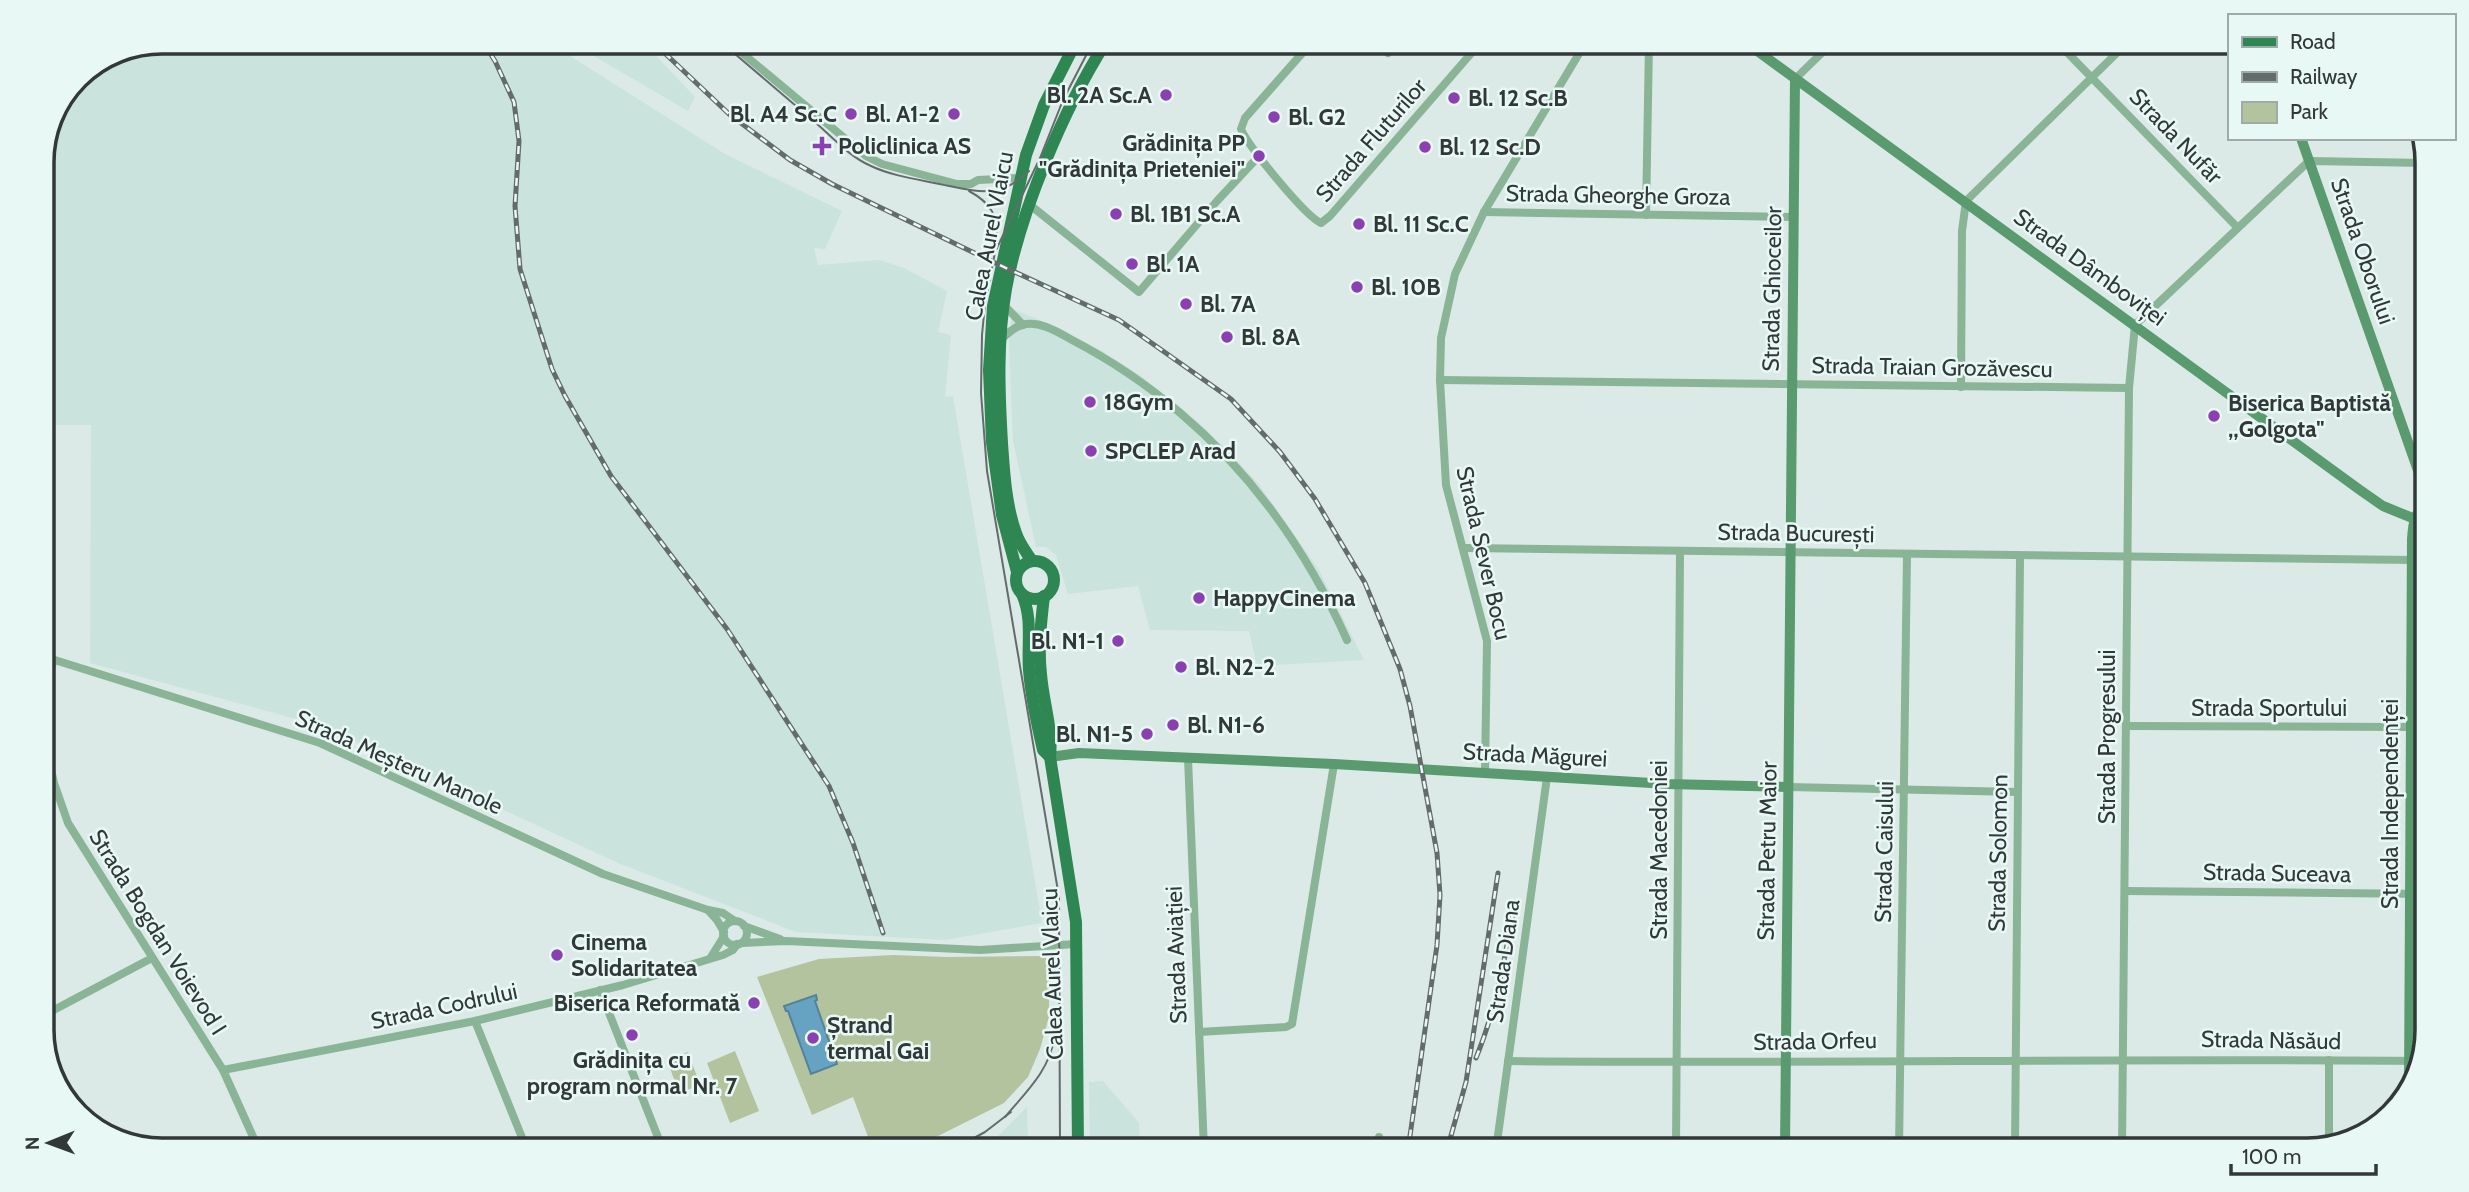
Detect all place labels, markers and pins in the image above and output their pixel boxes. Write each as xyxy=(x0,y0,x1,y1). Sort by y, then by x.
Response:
place label: Bl. 2A Sc.A xyxy=(1046,81,1153,109)
place label: Bl. 12 Sc.B xyxy=(1468,84,1568,112)
marker: Bl. 2A Sc.A xyxy=(1158,87,1174,103)
marker: Bl. 12 Sc.B xyxy=(1446,90,1462,106)
place label: Bl. A4 Sc.C xyxy=(730,100,837,128)
place label: Bl. A1-2 xyxy=(865,100,940,128)
place label: Bl. G2 xyxy=(1288,103,1346,131)
marker: Bl. A4 Sc.C xyxy=(843,106,859,122)
marker: Bl. A1-2 xyxy=(946,106,962,122)
marker: Bl. G2 xyxy=(1266,109,1282,125)
place label: Grădinița PP "Grădinița Prieteniei" xyxy=(1039,129,1245,184)
place label: Policlinica AS xyxy=(838,132,971,160)
place label: Bl. 12 Sc.D xyxy=(1439,133,1541,161)
marker: Policlinica AS xyxy=(812,136,832,156)
marker: Bl. 12 Sc.D xyxy=(1417,139,1433,155)
marker: Grădinița PP "Grădinița Prieteniei" xyxy=(1251,148,1267,164)
place label: Bl. 1B1 Sc.A xyxy=(1130,200,1241,228)
marker: Bl. 1B1 Sc.A xyxy=(1108,206,1124,222)
place label: Bl. 11 Sc.C xyxy=(1373,210,1469,238)
marker: Bl. 11 Sc.C xyxy=(1351,216,1367,232)
place label: Bl. 1A xyxy=(1146,250,1200,278)
marker: Bl. 1A xyxy=(1124,256,1140,272)
place label: Bl. 10B xyxy=(1371,273,1441,301)
marker: Bl. 10B xyxy=(1349,279,1365,295)
place label: Bl. 7A xyxy=(1200,290,1256,318)
marker: Bl. 7A xyxy=(1178,296,1194,312)
place label: Bl. 8A xyxy=(1241,323,1300,351)
marker: Bl. 8A xyxy=(1219,329,1235,345)
place label: 18Gym xyxy=(1104,388,1174,416)
place label: Biserica Baptistă ,,Golgota" xyxy=(2228,389,2391,443)
marker: 18Gym xyxy=(1082,394,1098,410)
marker: Biserica Baptistă ,,Golgota" xyxy=(2206,408,2222,424)
place label: SPCLEP Arad xyxy=(1105,437,1236,465)
marker: SPCLEP Arad xyxy=(1083,443,1099,459)
place label: HappyCinema xyxy=(1213,584,1356,612)
marker: HappyCinema xyxy=(1191,590,1207,606)
place label: Bl. N1-1 xyxy=(1031,627,1104,655)
marker: Bl. N1-1 xyxy=(1110,633,1126,649)
place label: Bl. N2-2 xyxy=(1195,653,1275,681)
marker: Bl. N2-2 xyxy=(1173,659,1189,675)
place label: Bl. N1-6 xyxy=(1187,711,1265,739)
marker: Bl. N1-6 xyxy=(1165,717,1181,733)
place label: Bl. N1-5 xyxy=(1056,720,1133,748)
marker: Bl. N1-5 xyxy=(1139,726,1155,742)
place label: Cinema Solidaritatea xyxy=(571,928,698,982)
marker: Cinema Solidaritatea xyxy=(549,947,565,963)
place label: Biserica Reformată xyxy=(554,989,741,1017)
marker: Biserica Reformată xyxy=(746,995,762,1011)
place label: Ștrand termal Gai xyxy=(827,1011,929,1065)
marker: Grădinița cu program normal Nr. 7 xyxy=(624,1027,640,1043)
marker: Ștrand termal Gai xyxy=(805,1030,821,1046)
place label: Grădinița cu program normal Nr. 7 xyxy=(527,1046,737,1100)

